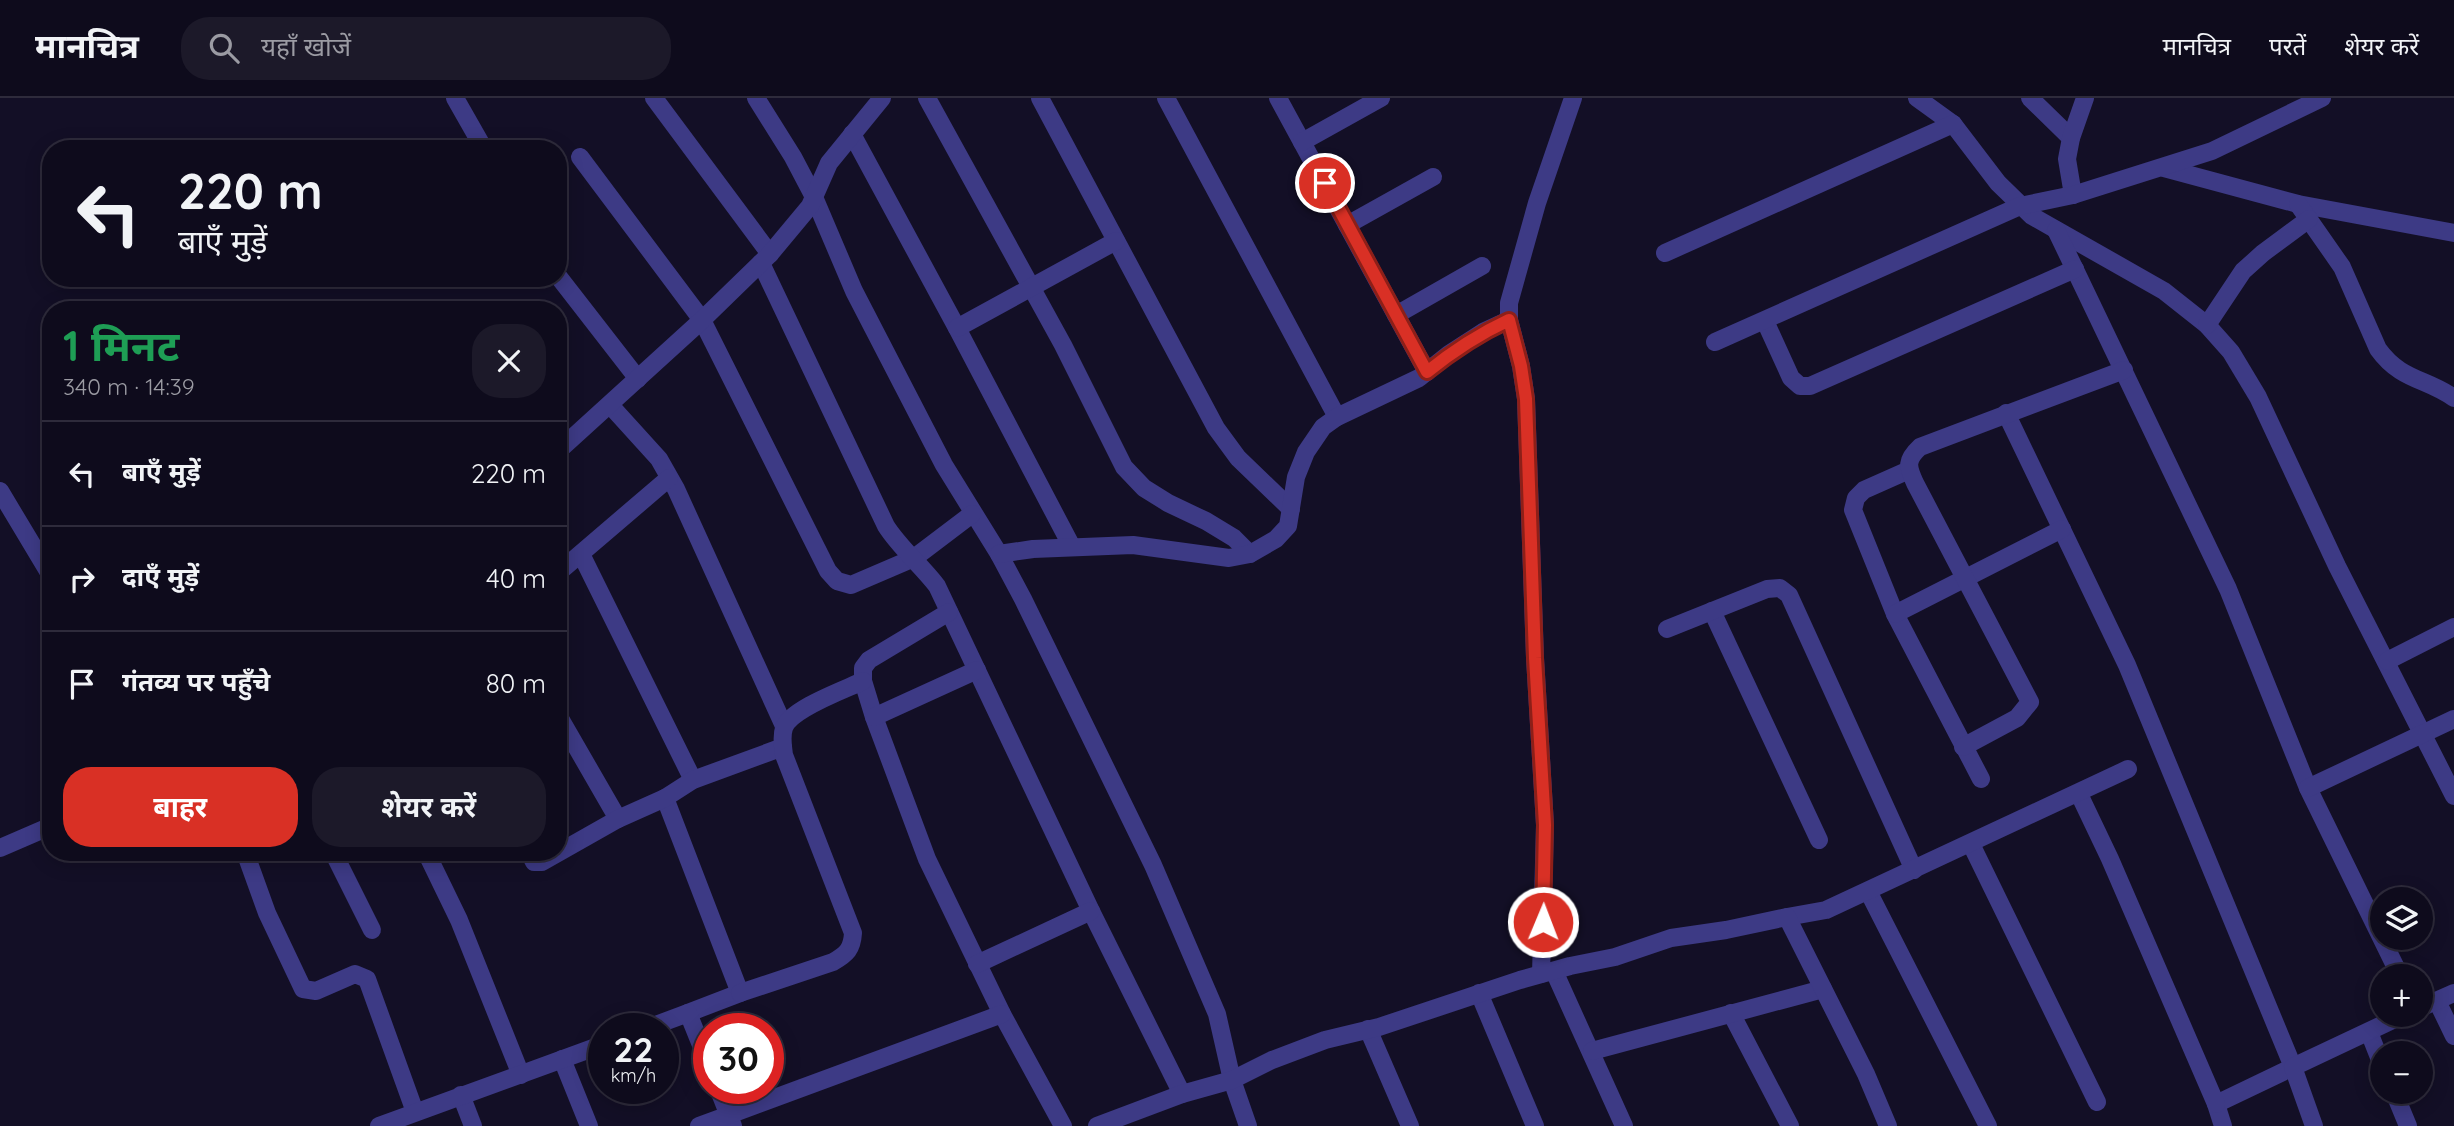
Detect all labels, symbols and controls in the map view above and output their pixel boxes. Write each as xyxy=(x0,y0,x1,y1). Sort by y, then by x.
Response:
search box xyxy=(181,17,671,80)
text: मानचित्र xyxy=(35,25,139,66)
icon: search xyxy=(205,29,243,67)
text: यहाँ खोजें xyxy=(261,30,351,63)
text: मानचित्र xyxy=(2162,31,2231,61)
text: परतें xyxy=(2269,31,2306,61)
text: शेयर करें xyxy=(2344,31,2419,61)
pin xyxy=(1295,153,1355,213)
text: 220 m xyxy=(178,160,323,221)
icon: arrive xyxy=(1306,164,1344,202)
icon: left xyxy=(63,168,154,259)
text: बाएँ मुड़ें xyxy=(178,221,267,261)
text: 1 मिनट xyxy=(63,319,179,372)
button: close xyxy=(472,324,546,398)
text: 340 m · 14:39 xyxy=(63,372,195,401)
icon: left xyxy=(63,455,101,493)
text: बाएँ मुड़ें xyxy=(122,455,201,488)
text: 220 m xyxy=(471,457,546,490)
icon: right xyxy=(63,560,101,598)
text: दाएँ मुड़ें xyxy=(122,560,199,593)
text: 40 m xyxy=(486,562,546,595)
icon: arrive xyxy=(63,665,101,703)
text: गंतव्य पर पहुँचे xyxy=(122,665,270,698)
text: 80 m xyxy=(486,667,546,700)
button: बाहर xyxy=(63,767,298,847)
button: शेयर करें xyxy=(312,767,546,847)
position arrow xyxy=(1506,885,1580,959)
map controls xyxy=(2370,887,2433,1104)
button: layers xyxy=(2370,887,2433,950)
button: + xyxy=(2370,964,2433,1027)
speed limit sign: 30 xyxy=(693,1013,784,1104)
text: 22 xyxy=(614,1027,653,1071)
button: − xyxy=(2370,1041,2433,1104)
text: km/h xyxy=(611,1064,656,1087)

